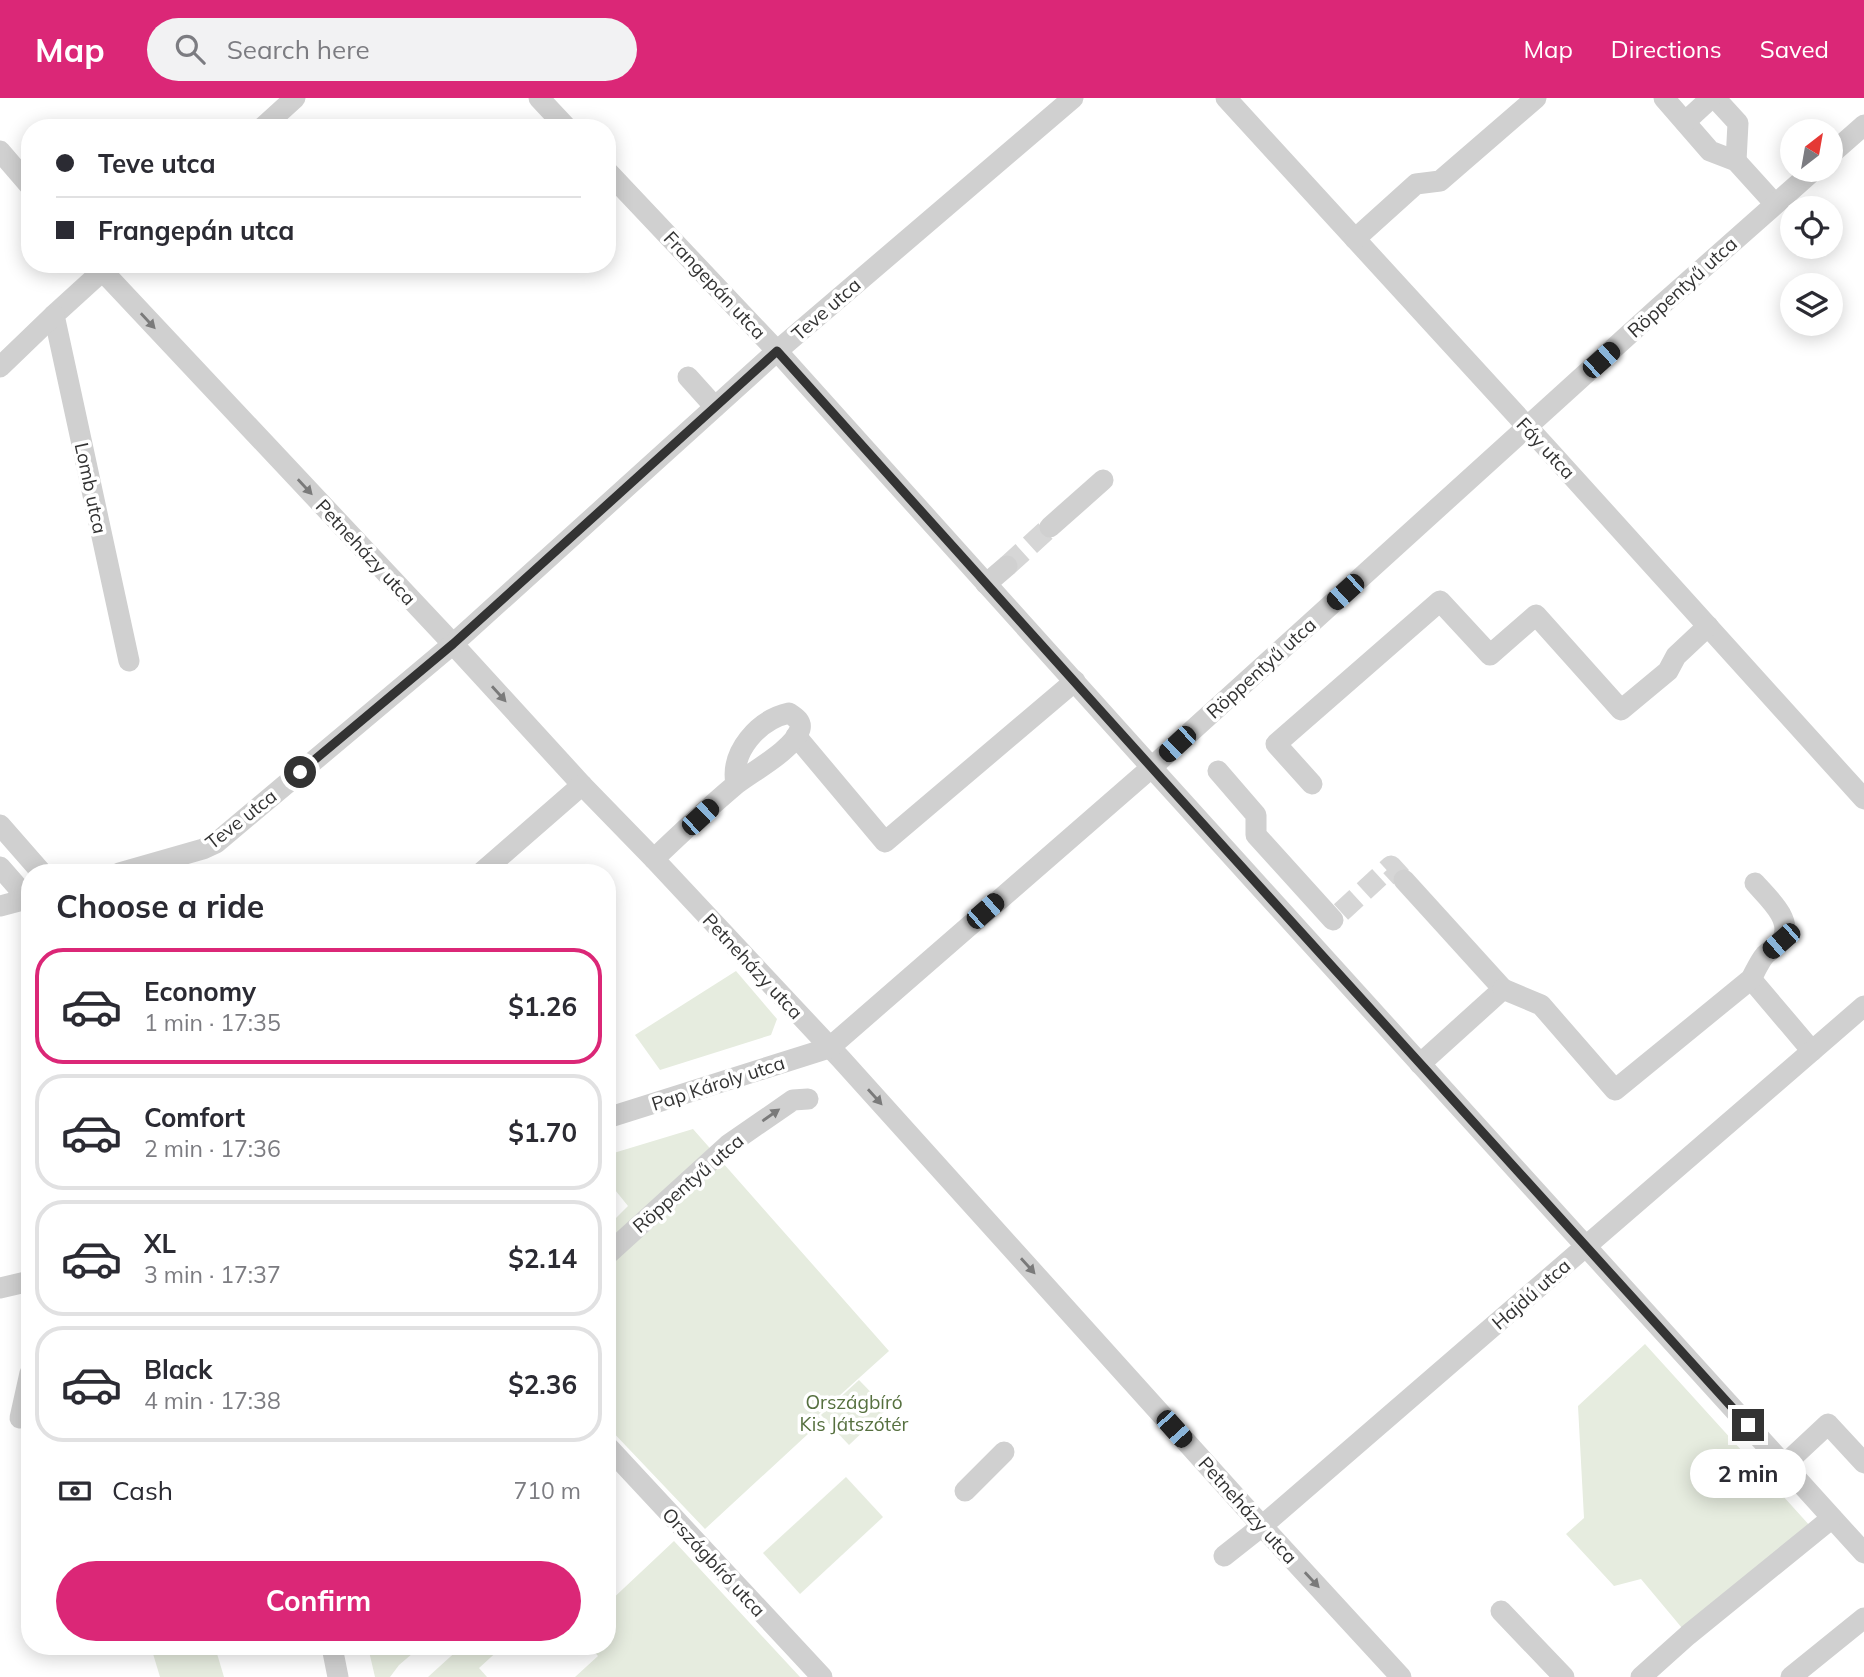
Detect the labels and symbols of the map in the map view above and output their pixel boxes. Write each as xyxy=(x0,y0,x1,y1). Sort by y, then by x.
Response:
north arrow xyxy=(1780,119,1843,182)
street label: Frangepán utca xyxy=(659,226,771,344)
street label: Röppentyű utca xyxy=(1622,232,1742,342)
street label: Teve utca xyxy=(787,272,865,346)
one-way arrow xyxy=(140,312,156,329)
car xyxy=(1579,338,1624,382)
street label: Fáy utca xyxy=(1512,412,1580,484)
street label: Lomb utca xyxy=(70,440,112,536)
one-way arrow xyxy=(296,478,312,495)
street label: Petneházy utca xyxy=(311,494,421,610)
car xyxy=(1323,570,1368,614)
street label: Röppentyű utca xyxy=(1201,613,1321,723)
one-way arrow xyxy=(490,685,506,702)
car xyxy=(1155,722,1200,766)
route start xyxy=(284,756,316,788)
street label: Teve utca xyxy=(201,784,281,854)
car xyxy=(678,795,723,839)
car xyxy=(963,889,1008,933)
street label: Petneházy utca xyxy=(698,908,808,1024)
car xyxy=(1759,919,1804,963)
street label: Pap Károly utca xyxy=(648,1050,788,1116)
one-way arrow xyxy=(867,1088,883,1105)
one-way arrow xyxy=(762,1108,780,1122)
street label: Röppentyű utca xyxy=(628,1128,748,1238)
street label: Hajdú utca xyxy=(1487,1253,1575,1335)
one-way arrow xyxy=(1020,1257,1036,1275)
park label: Országbíró Kis Játszótér xyxy=(800,1390,908,1436)
car xyxy=(1153,1406,1196,1452)
route end xyxy=(1732,1409,1764,1441)
callout: 2 min xyxy=(1690,1450,1806,1498)
street label: Petneházy utca xyxy=(1194,1451,1302,1569)
street label: Országbíró utca xyxy=(657,1503,771,1621)
one-way arrow xyxy=(1303,1571,1319,1588)

